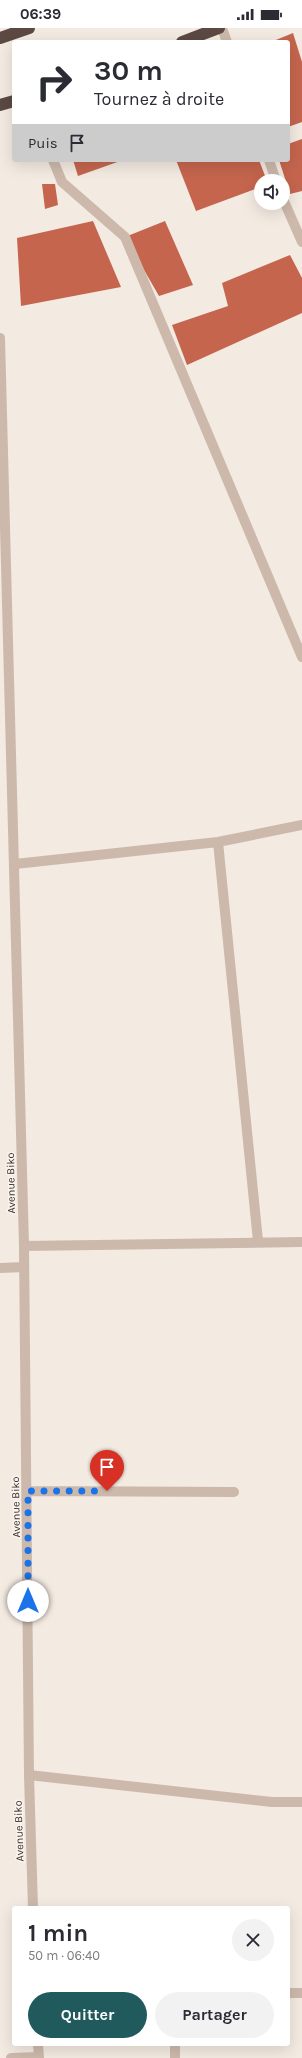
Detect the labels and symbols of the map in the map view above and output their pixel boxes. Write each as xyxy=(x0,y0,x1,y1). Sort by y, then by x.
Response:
street label: Avenue Biko xyxy=(4,1152,18,1214)
pin xyxy=(90,1450,124,1491)
street label: Avenue Biko xyxy=(9,1476,23,1538)
position arrow xyxy=(7,1580,49,1622)
street label: Avenue Biko xyxy=(11,1800,27,1862)

